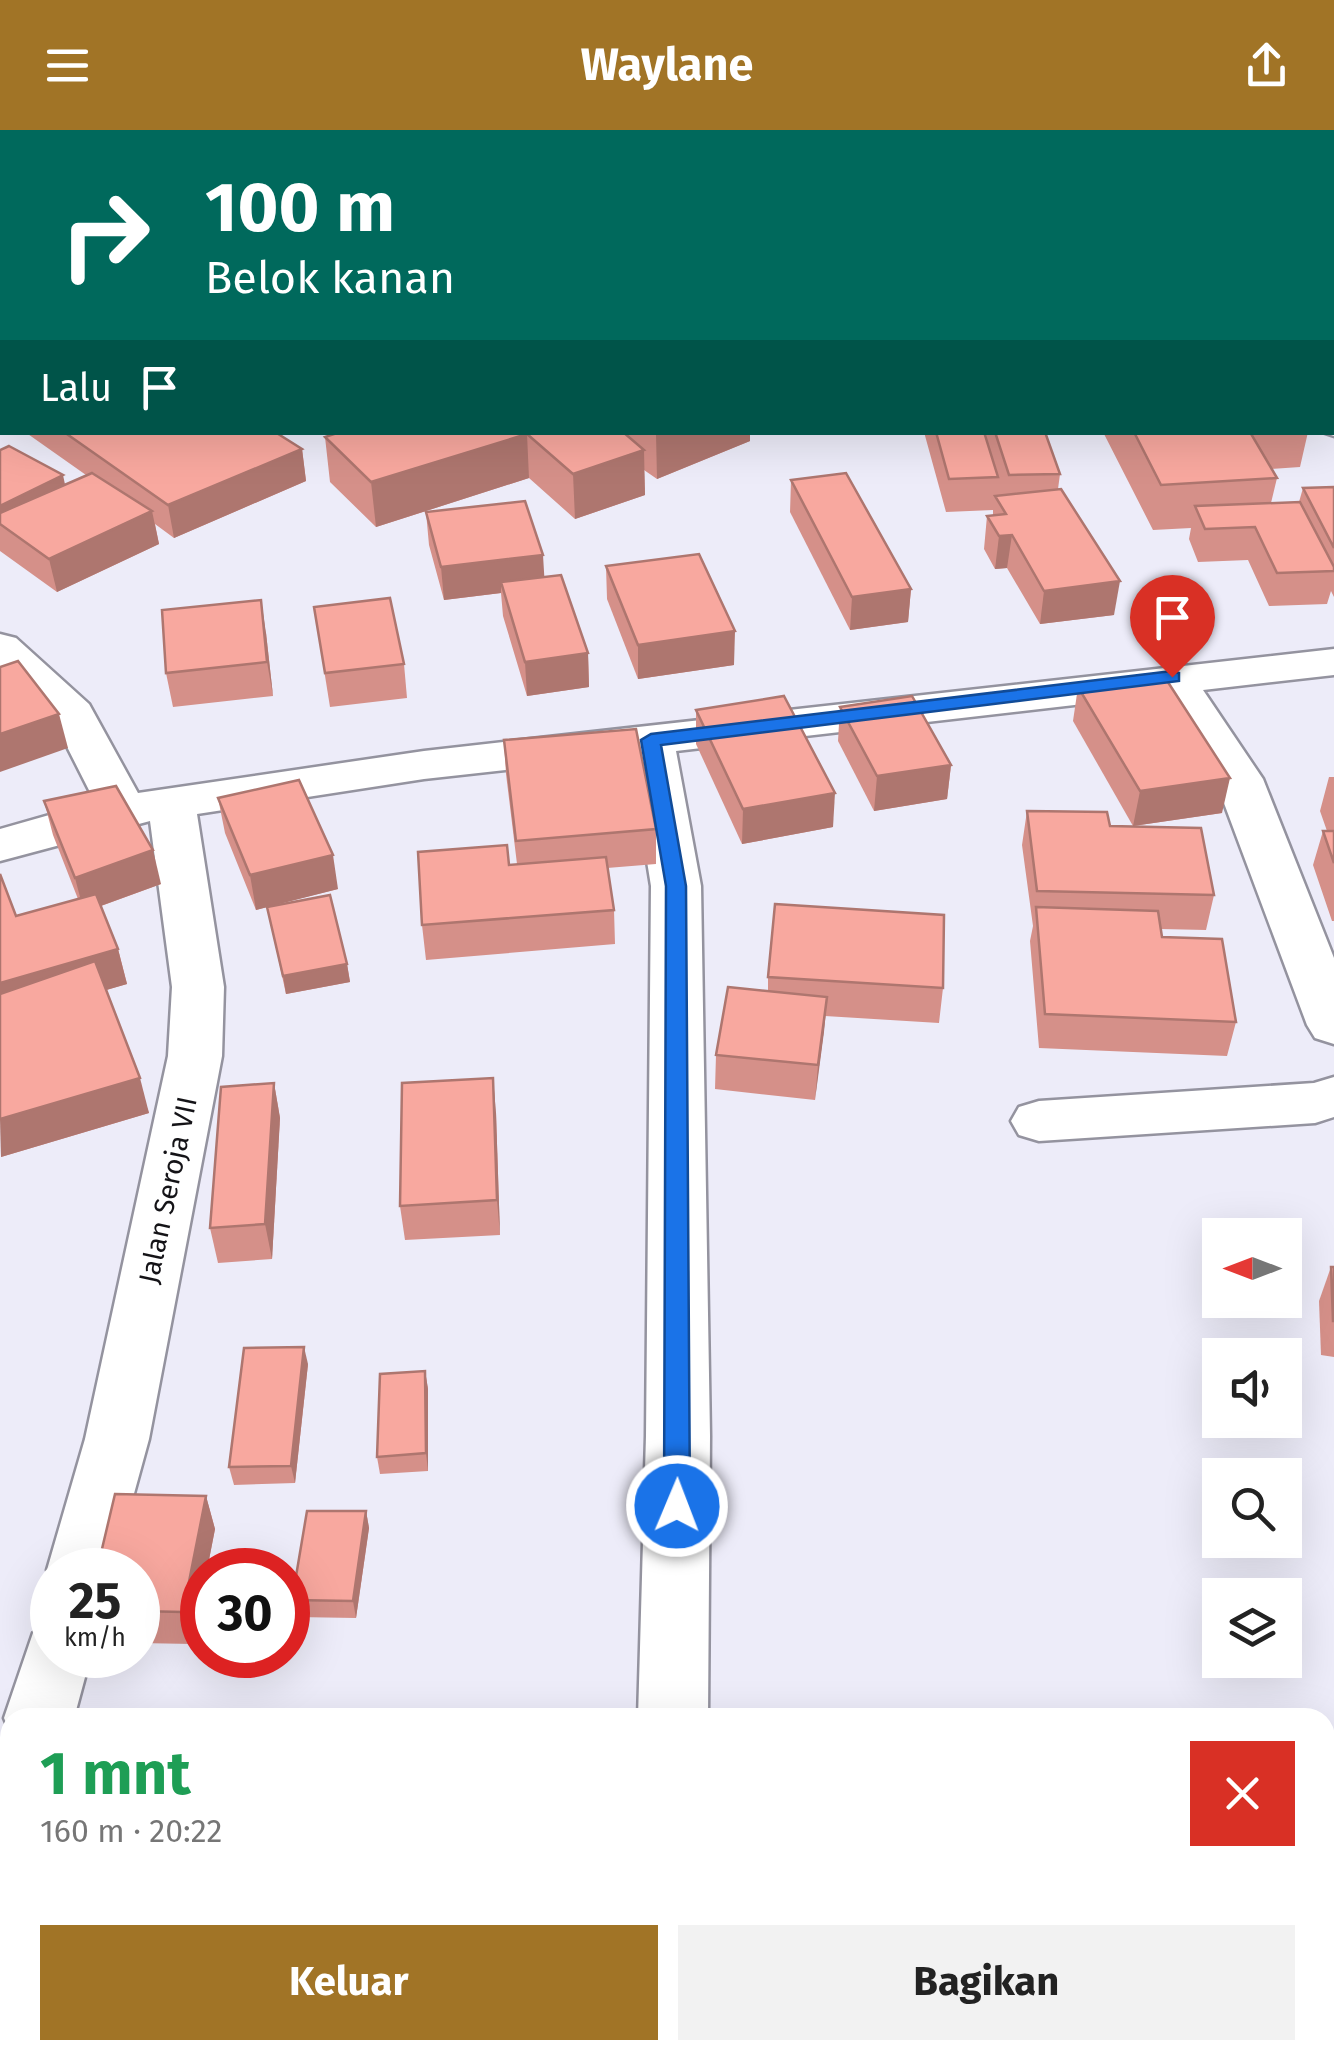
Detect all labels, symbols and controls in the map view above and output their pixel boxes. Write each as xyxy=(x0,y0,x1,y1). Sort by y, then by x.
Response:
icon: menu xyxy=(40,38,95,93)
text: Waylane xyxy=(581,38,753,92)
icon: share xyxy=(1239,38,1294,93)
text: 100 m xyxy=(205,166,395,250)
icon: right xyxy=(40,170,170,300)
text: Belok kanan xyxy=(205,251,455,305)
icon: arrive xyxy=(132,360,187,415)
text: Lalu xyxy=(40,365,112,411)
pin xyxy=(1130,575,1215,678)
icon: arrive xyxy=(1145,590,1200,645)
street label: Jalan Seroja VII xyxy=(132,1094,204,1286)
north arrow xyxy=(1202,1218,1302,1318)
map controls xyxy=(1202,1218,1302,1678)
button: sound xyxy=(1202,1338,1302,1438)
position arrow xyxy=(625,1454,729,1558)
button: search xyxy=(1202,1458,1302,1558)
speed limit sign: 30 xyxy=(180,1548,310,1678)
text: 25 xyxy=(69,1571,121,1631)
button: layers xyxy=(1202,1578,1302,1678)
text: km/h xyxy=(64,1623,126,1653)
text: 1 mnt xyxy=(40,1738,191,1810)
button: close xyxy=(1190,1741,1295,1846)
text: 160 m · 20:22 xyxy=(40,1812,222,1850)
button: Keluar xyxy=(40,1925,658,2040)
button: Bagikan xyxy=(678,1925,1295,2040)

